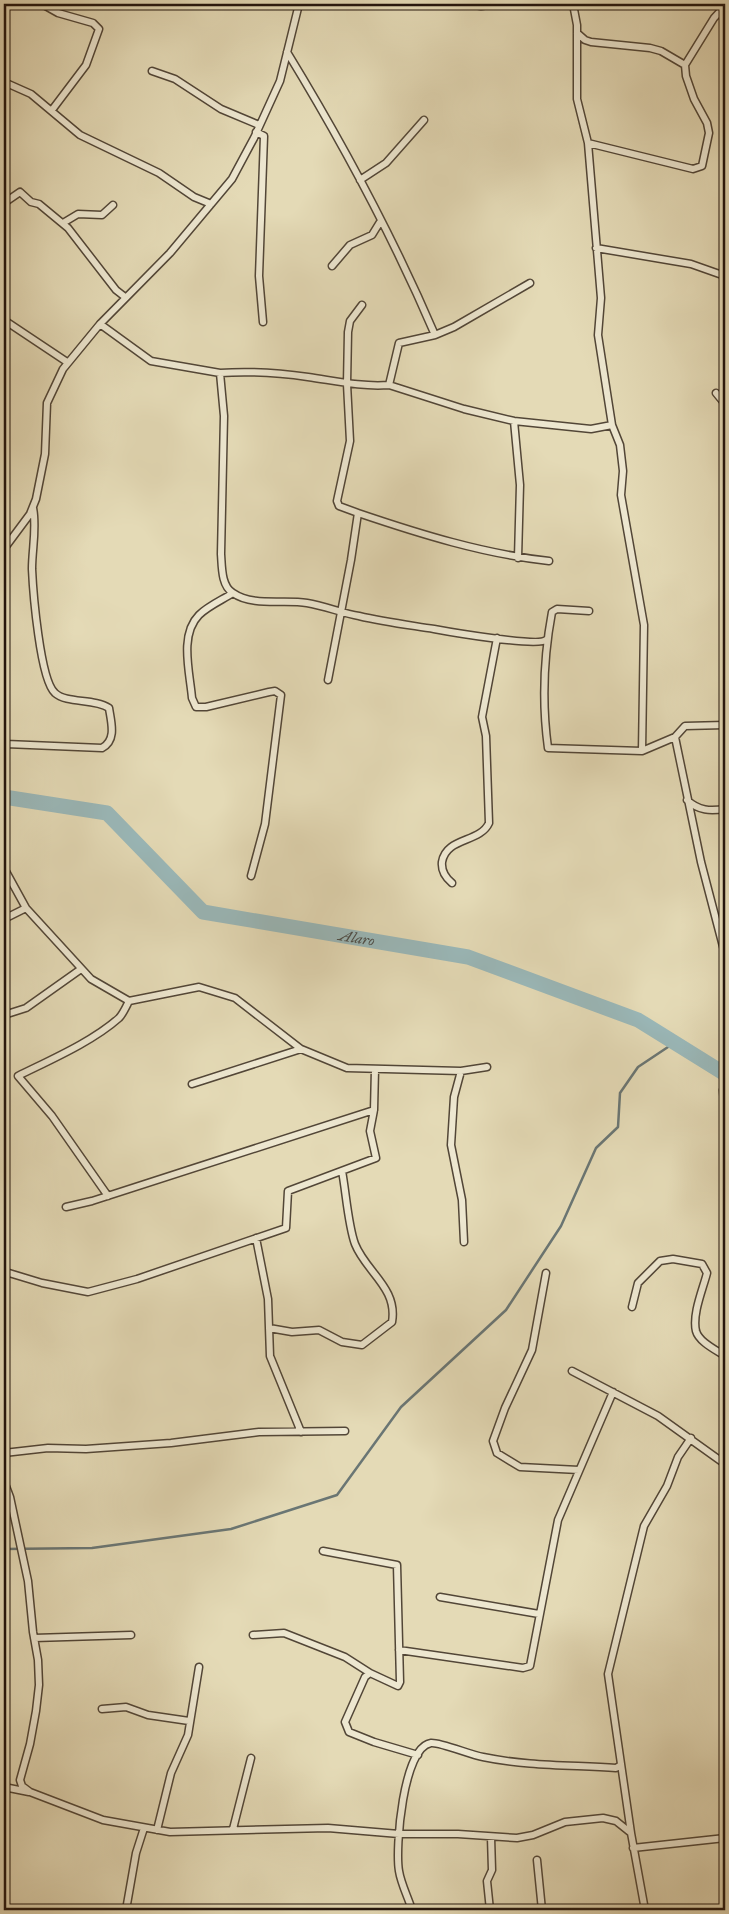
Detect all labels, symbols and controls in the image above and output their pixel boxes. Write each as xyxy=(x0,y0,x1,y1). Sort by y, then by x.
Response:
water label: Alaro xyxy=(335,926,376,950)

